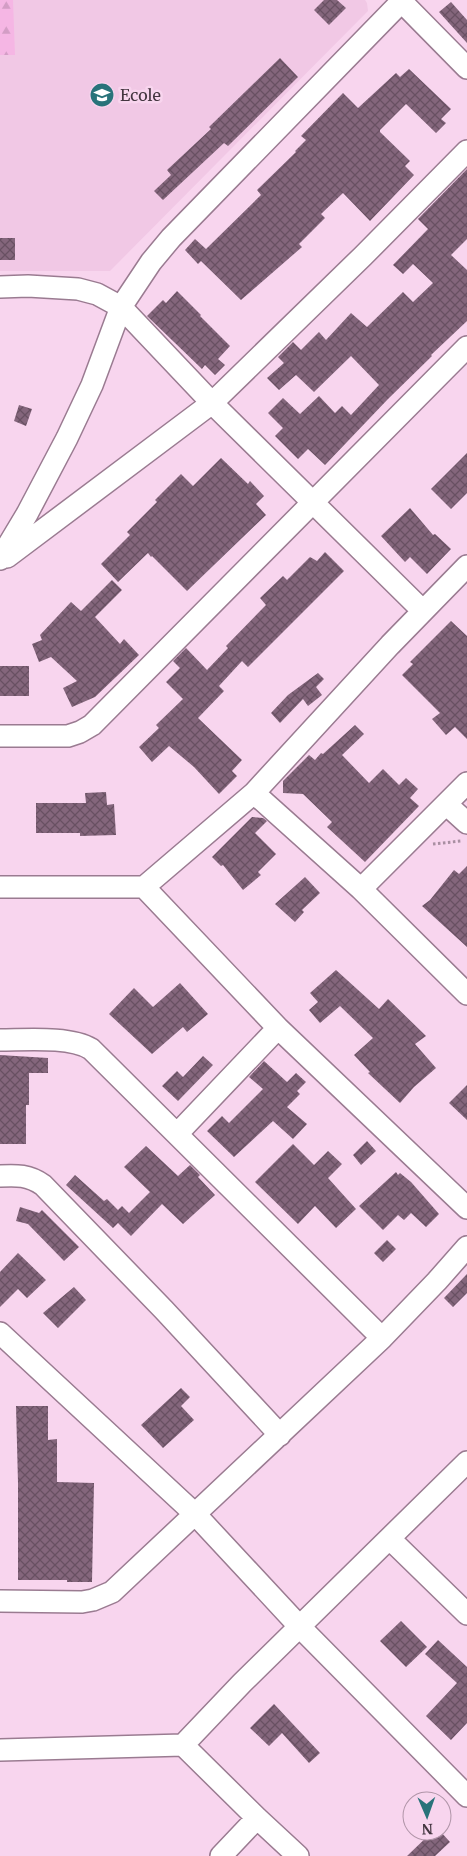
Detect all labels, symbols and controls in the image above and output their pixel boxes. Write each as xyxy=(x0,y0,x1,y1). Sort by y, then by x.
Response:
school or university icon: Ecole xyxy=(89,82,115,108)
place label: Ecole xyxy=(120,85,161,105)
north arrow xyxy=(402,1791,452,1841)
text: N xyxy=(422,1820,433,1838)

